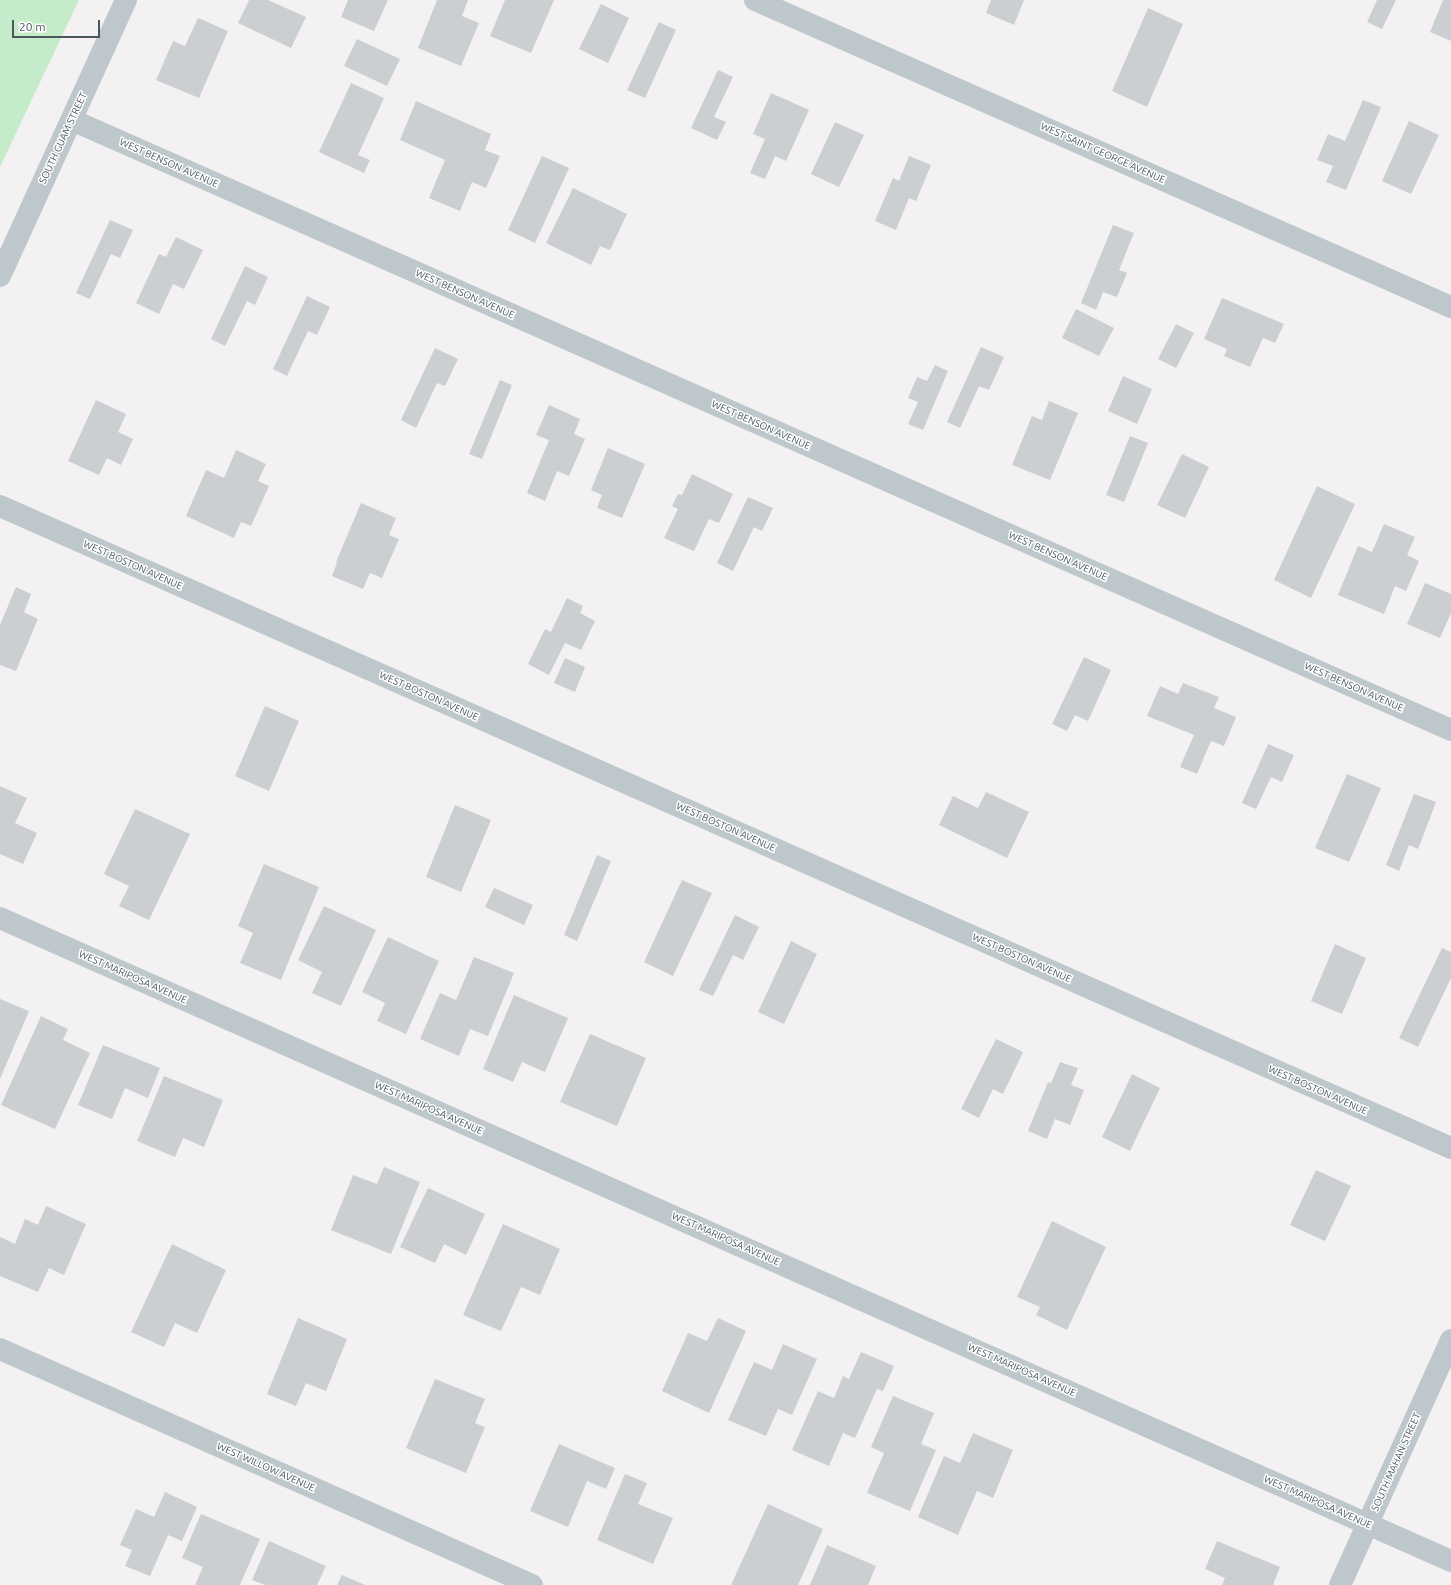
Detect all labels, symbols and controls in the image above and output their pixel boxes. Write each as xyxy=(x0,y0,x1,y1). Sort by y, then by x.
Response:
scale bar xyxy=(14,12,102,38)
text: 20 m xyxy=(19,20,46,33)
street label: SOUTH GUAM STREET xyxy=(37,90,89,186)
street label: WEST SAINT GEORGE AVENUE xyxy=(1039,120,1167,186)
street label: WEST BENSON AVENUE xyxy=(118,136,220,190)
street label: WEST BENSON AVENUE xyxy=(414,267,516,321)
street label: WEST BENSON AVENUE xyxy=(710,398,812,452)
street label: WEST BENSON AVENUE xyxy=(1007,529,1109,583)
street label: WEST BOSTON AVENUE xyxy=(82,538,184,592)
street label: WEST BENSON AVENUE xyxy=(1303,660,1405,714)
street label: WEST BOSTON AVENUE xyxy=(378,669,480,723)
street label: WEST BOSTON AVENUE xyxy=(675,800,777,854)
street label: WEST BOSTON AVENUE xyxy=(971,931,1073,985)
street label: WEST MARIPOSA AVENUE xyxy=(77,948,189,1006)
street label: WEST BOSTON AVENUE xyxy=(1267,1063,1369,1117)
street label: WEST MARIPOSA AVENUE xyxy=(373,1079,485,1137)
street label: WEST MARIPOSA AVENUE xyxy=(670,1210,782,1268)
street label: WEST MARIPOSA AVENUE xyxy=(966,1341,1078,1399)
street label: SOUTH MAHAN STREET xyxy=(1369,1411,1423,1513)
street label: WEST WILLOW AVENUE xyxy=(215,1440,317,1494)
street label: WEST MARIPOSA AVENUE xyxy=(1262,1473,1374,1531)

